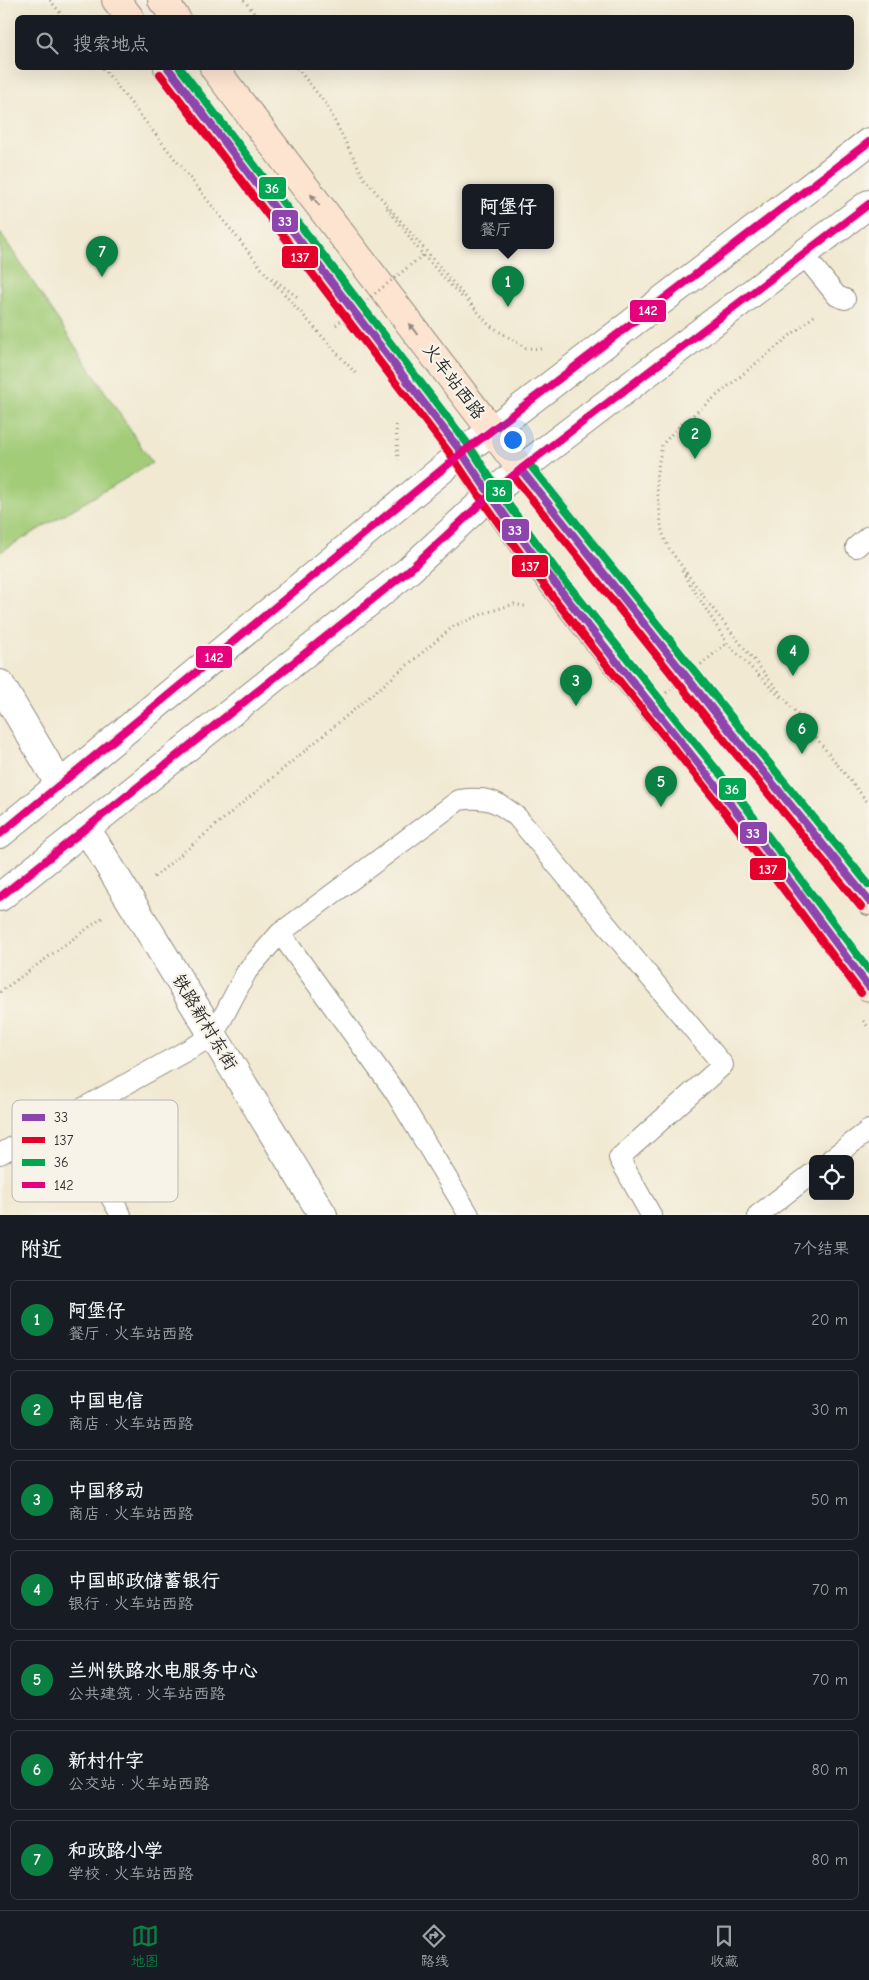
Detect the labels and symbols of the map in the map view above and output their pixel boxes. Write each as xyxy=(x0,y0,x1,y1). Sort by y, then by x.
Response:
line badge: 36 xyxy=(258,176,287,200)
text: 36 xyxy=(265,180,279,197)
one-way arrow xyxy=(310,193,320,207)
line badge: 33 xyxy=(271,209,299,233)
text: 33 xyxy=(278,213,292,230)
pin: 7 xyxy=(86,236,118,277)
line badge: 137 xyxy=(281,245,319,269)
text: 137 xyxy=(291,249,310,266)
pin: 1 xyxy=(492,266,524,307)
line badge: 142 xyxy=(629,299,667,323)
text: 142 xyxy=(639,302,657,319)
one-way arrow xyxy=(408,323,419,336)
street label: 火车站西路 xyxy=(418,339,489,424)
pin: 2 xyxy=(679,418,711,459)
your location xyxy=(500,427,526,453)
line badge: 36 xyxy=(485,479,513,503)
text: 36 xyxy=(492,483,506,500)
line badge: 33 xyxy=(501,518,530,542)
text: 33 xyxy=(508,522,522,539)
line badge: 137 xyxy=(511,554,549,578)
text: 137 xyxy=(521,558,540,575)
pin: 4 xyxy=(777,635,809,676)
line badge: 142 xyxy=(195,645,233,669)
text: 142 xyxy=(205,649,223,666)
pin: 3 xyxy=(560,665,592,706)
pin: 6 xyxy=(786,713,818,754)
pin: 5 xyxy=(645,766,677,807)
line badge: 36 xyxy=(718,777,747,801)
text: 36 xyxy=(725,781,739,798)
line badge: 33 xyxy=(739,821,768,845)
text: 33 xyxy=(746,825,760,842)
line badge: 137 xyxy=(749,857,787,881)
text: 137 xyxy=(759,861,778,878)
street label: 铁路新村东街 xyxy=(168,971,241,1074)
legend xyxy=(12,1100,178,1202)
text: 33 xyxy=(54,1109,68,1126)
text: 137 xyxy=(54,1132,74,1149)
text: 36 xyxy=(54,1154,69,1171)
text: 142 xyxy=(54,1177,74,1194)

